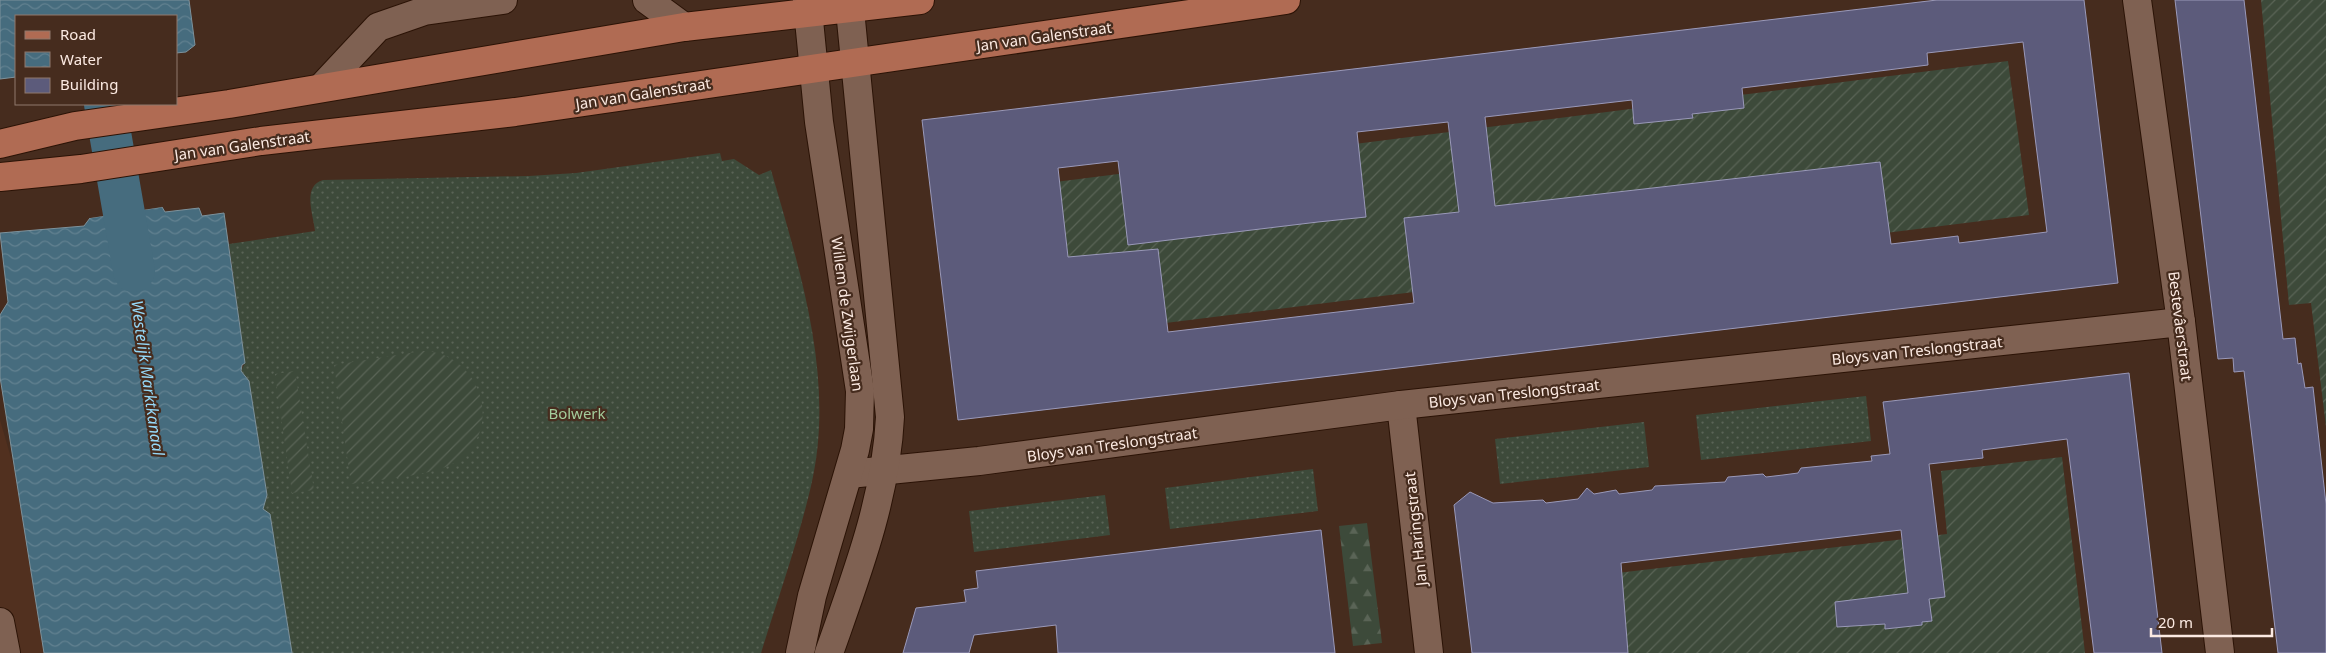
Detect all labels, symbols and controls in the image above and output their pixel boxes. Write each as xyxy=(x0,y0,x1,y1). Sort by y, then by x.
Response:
legend xyxy=(15,15,178,105)
street label: Jan van Galenstraat xyxy=(973,17,1114,56)
text: Road xyxy=(60,24,96,44)
text: Water xyxy=(60,49,102,69)
street label: Jan van Galenstraat xyxy=(572,72,713,114)
text: Building xyxy=(60,74,118,94)
street label: Jan van Galenstraat xyxy=(171,126,312,165)
street label: Willem de Zwijgerlaan xyxy=(827,236,869,392)
street label: Bestevâerstraat xyxy=(2164,270,2198,383)
water label: Westelijk Marktkanaal xyxy=(126,299,170,458)
street label: Bloys van Treslongstraat xyxy=(1831,331,2004,369)
street label: Bloys van Treslongstraat xyxy=(1428,374,1601,412)
park label: Bolwerk xyxy=(548,403,606,423)
street label: Bloys van Treslongstraat xyxy=(1026,422,1199,466)
street label: Jan Haringstraat xyxy=(1399,470,1431,589)
scale bar xyxy=(2151,606,2272,638)
text: 20 m xyxy=(2158,612,2193,632)

